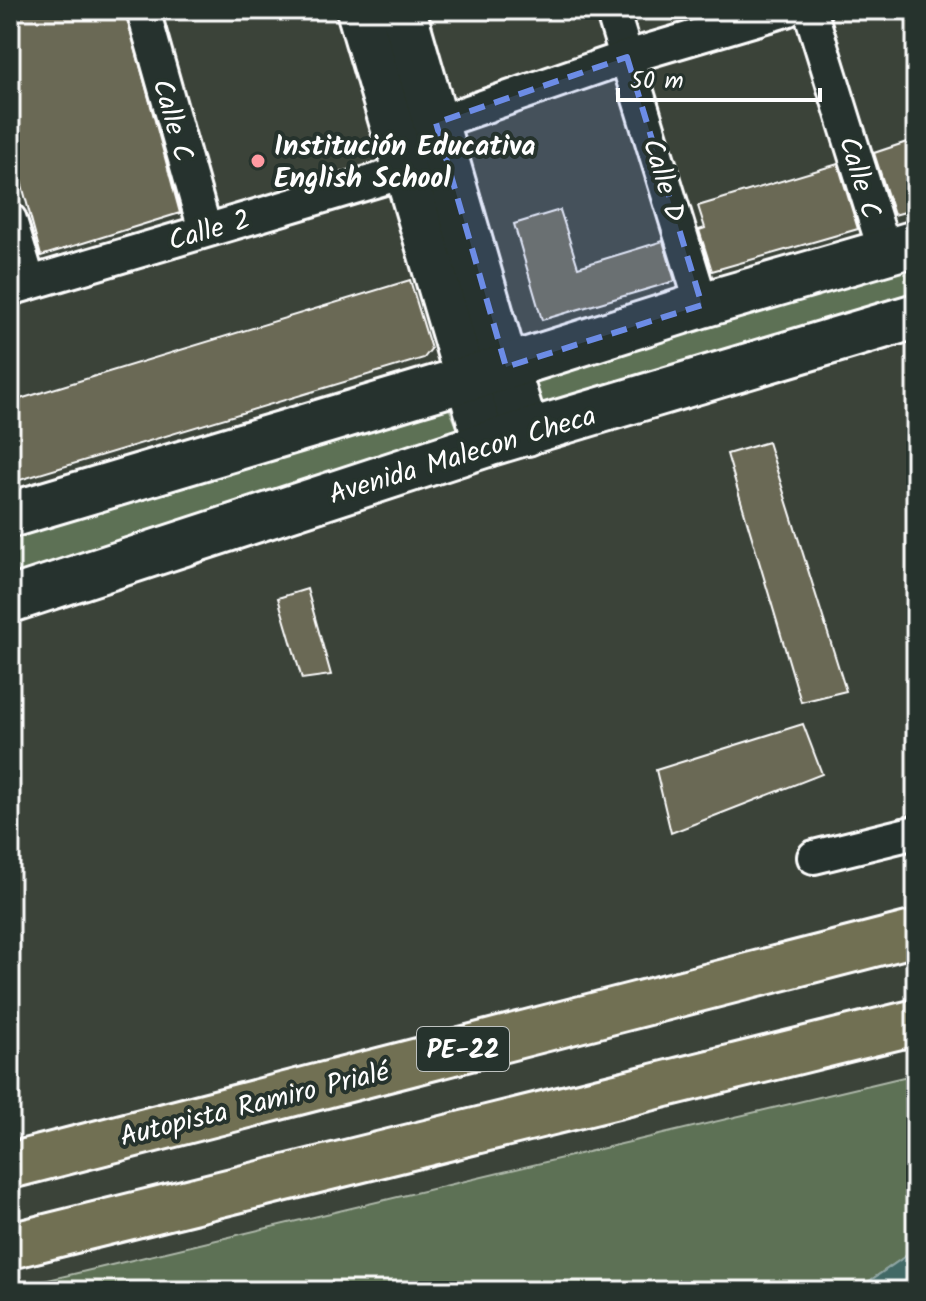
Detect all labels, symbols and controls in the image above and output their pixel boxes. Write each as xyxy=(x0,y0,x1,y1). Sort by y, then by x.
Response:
scale bar xyxy=(618,52,820,102)
text: 50 m xyxy=(630,62,684,101)
street label: Calle C xyxy=(138,74,205,167)
place label: Institución Educativa English School xyxy=(274,125,535,202)
street label: Calle C xyxy=(825,131,892,225)
street label: Calle D xyxy=(629,133,697,228)
marker: Institución Educativa English School xyxy=(249,152,267,170)
street label: Calle 2 xyxy=(163,198,256,265)
street label: Avenida Malecon Checa xyxy=(324,394,602,518)
road number: PE-22 xyxy=(417,1027,509,1071)
street label: Autopista Ramiro Prialé xyxy=(115,1050,396,1161)

